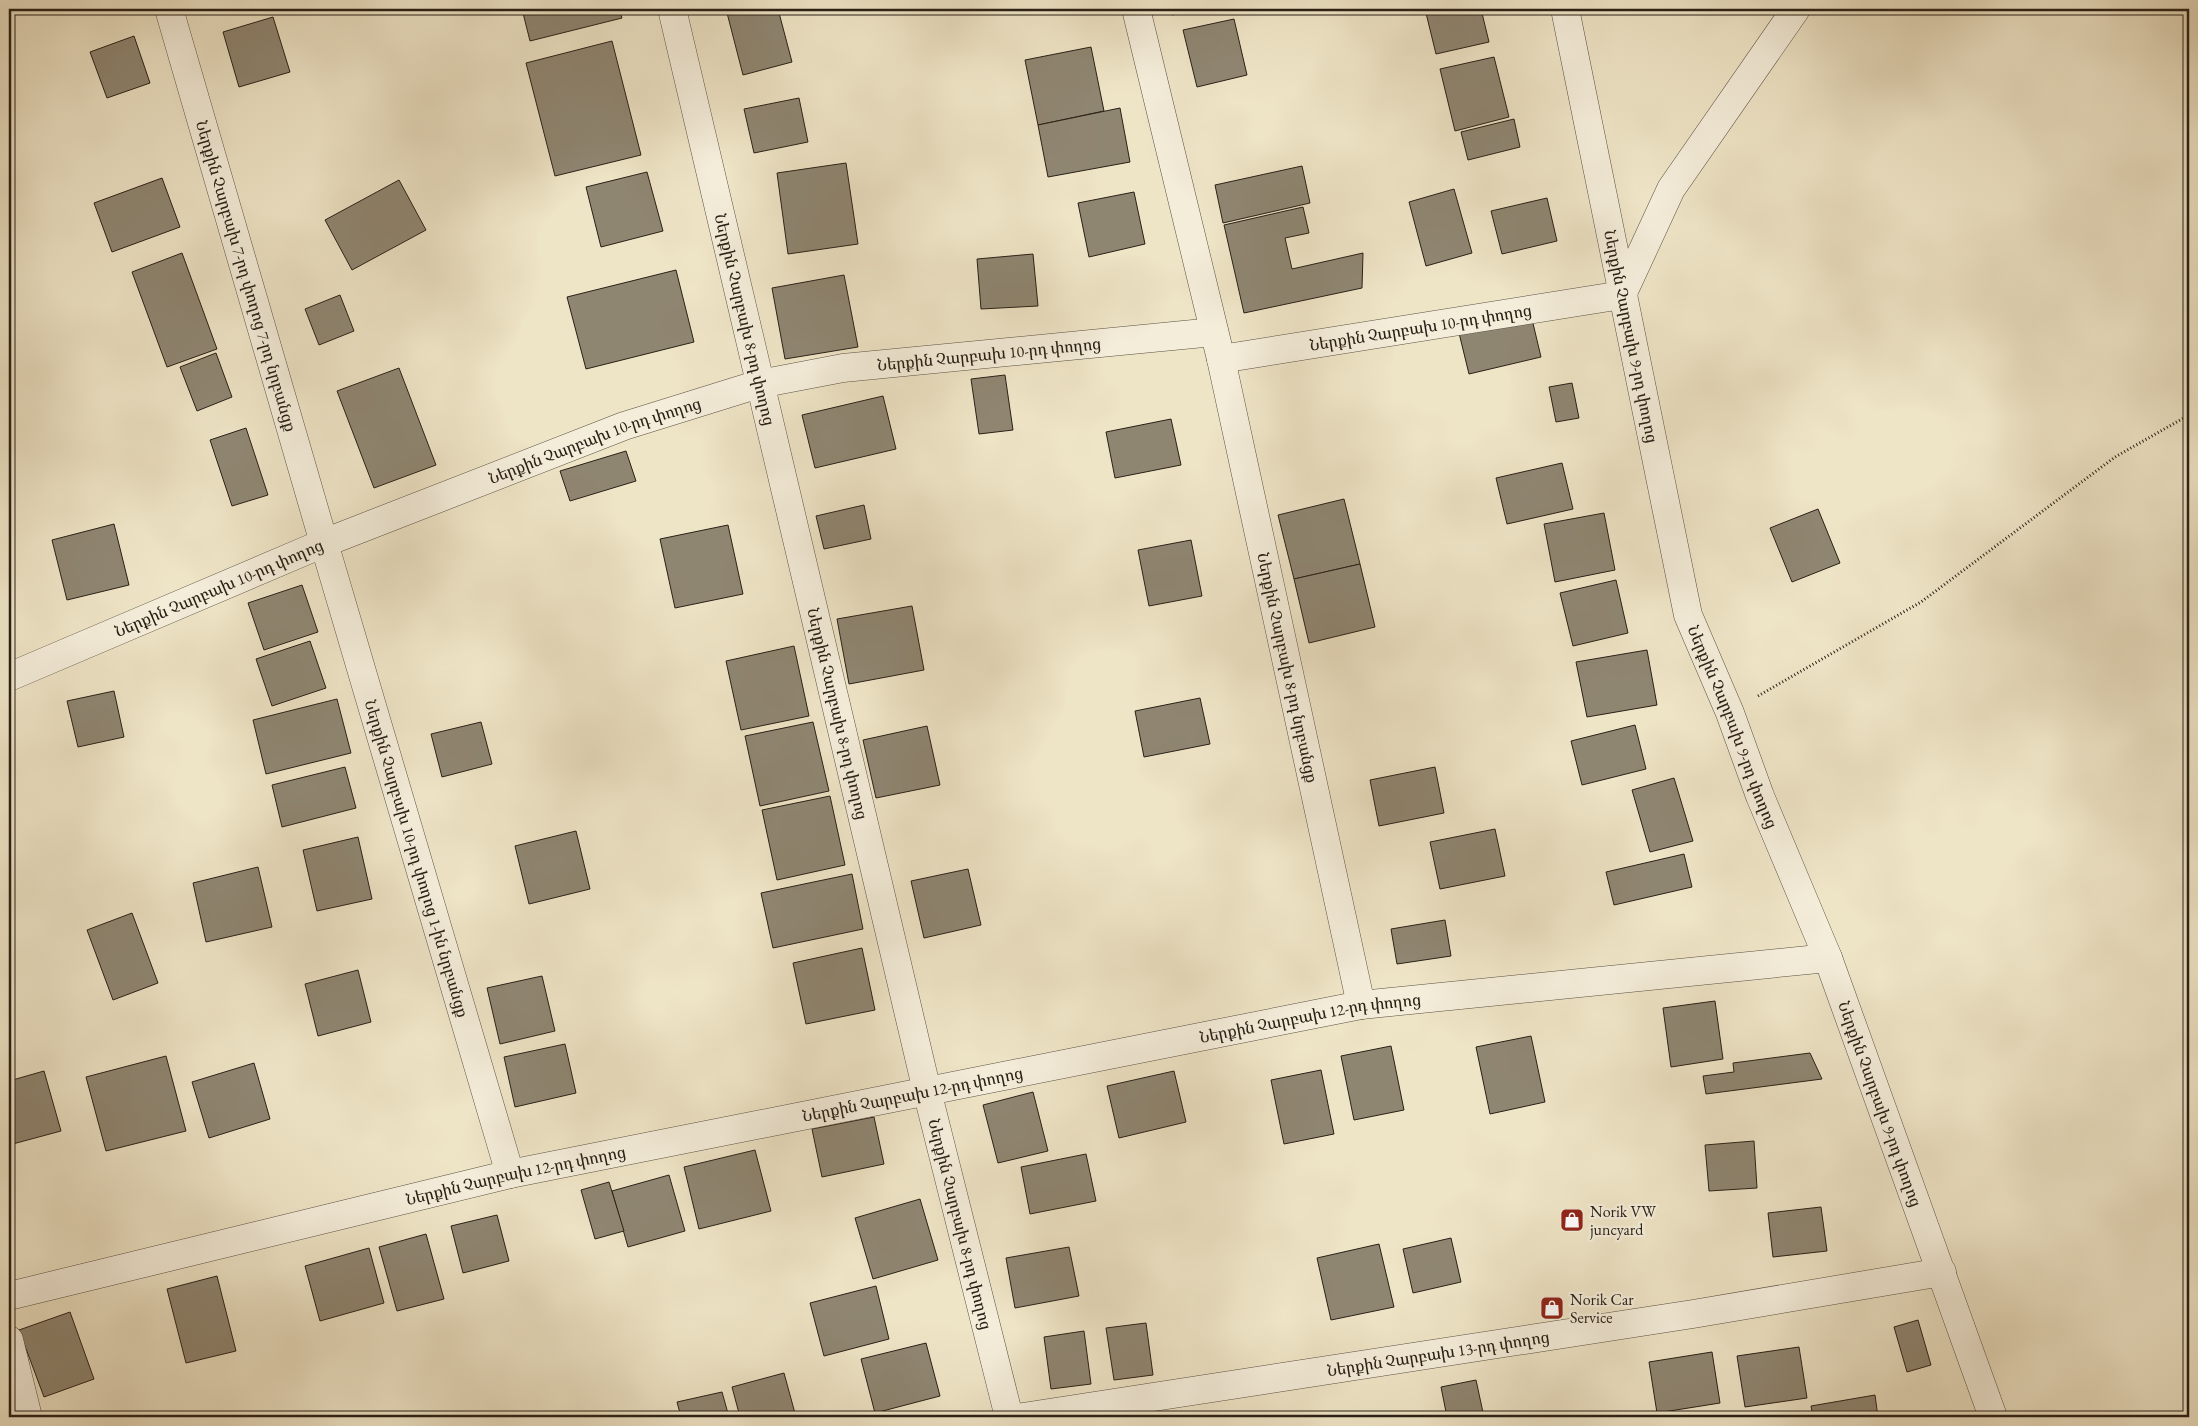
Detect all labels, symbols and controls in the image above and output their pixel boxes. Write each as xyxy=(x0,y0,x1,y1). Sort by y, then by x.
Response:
street label: Ներքին Չարբախ 7-րդ փողոց 7-րդ նրբանցք xyxy=(191,118,301,434)
street label: Ներքին Չարբախ 8-րդ փողոց xyxy=(710,212,780,428)
street label: Ներքին Չարբախ 9-րդ փողոց xyxy=(1599,228,1663,445)
street label: Ներքին Չարբախ 10-րդ փողոց xyxy=(1308,300,1533,356)
street label: Ներքին Չարբախ 10-րդ փողոց xyxy=(876,333,1102,376)
street label: Ներքին Չարբախ 10-րդ փողոց xyxy=(486,393,704,489)
street label: Ներքին Չարբախ 10-րդ փողոց xyxy=(112,535,326,642)
street label: Ներքին Չարբախ 8-րդ նրբանցք xyxy=(1252,551,1323,785)
street label: Ներքին Չարբախ 8-րդ փողոց xyxy=(802,606,873,822)
street label: Ներքին Չարբախ 9-րդ փողոց xyxy=(1683,622,1782,832)
street label: Ներքին Չարբախ 10-րդ փողոց 1-ին նրբանցք xyxy=(360,697,473,1020)
street label: Ներքին Չարբախ 12-րդ փողոց xyxy=(1198,989,1422,1048)
street label: Ներքին Չարբախ 9-րդ փողոց xyxy=(1833,998,1927,1210)
street label: Ներքին Չարբախ 12-րդ փողոց xyxy=(800,1062,1025,1127)
street label: Ներքին Չարբախ 8-րդ փողոց xyxy=(923,1117,997,1332)
street label: Ներքին Չարբախ 12-րդ փողոց xyxy=(404,1141,628,1210)
place label: Norik VW juncyard xyxy=(1589,1201,1656,1240)
shop icon: Norik VW juncyard xyxy=(1559,1207,1585,1233)
place label: Norik Car Service xyxy=(1570,1289,1634,1328)
shop icon: Norik Car Service xyxy=(1539,1295,1565,1321)
street label: Ներքին Չարբախ 13-րդ փողոց xyxy=(1326,1326,1551,1381)

